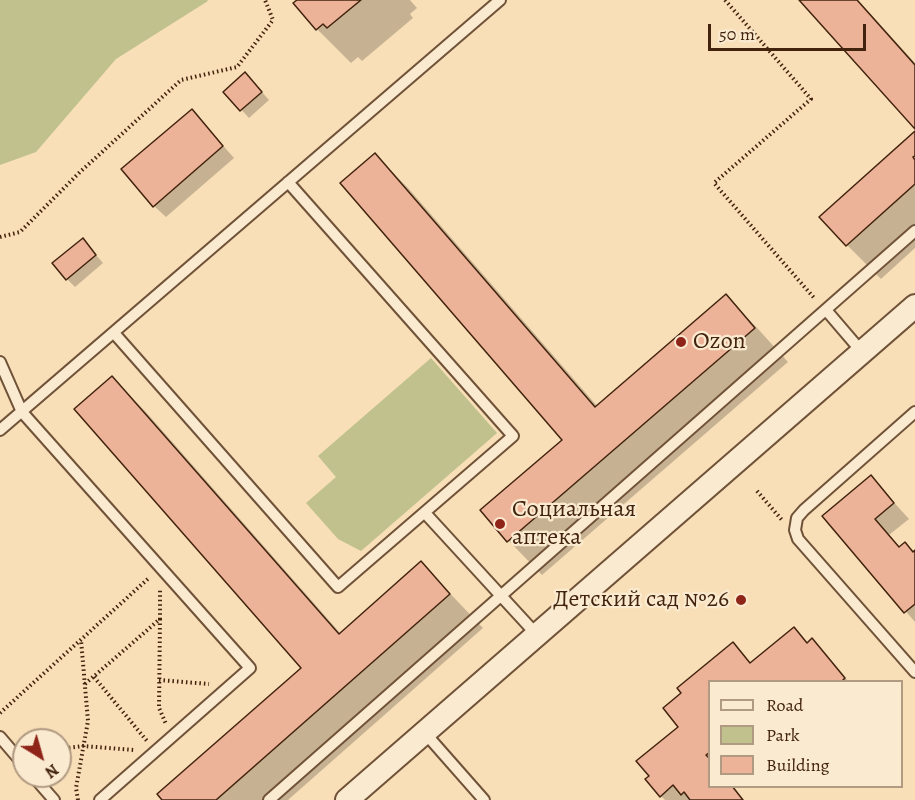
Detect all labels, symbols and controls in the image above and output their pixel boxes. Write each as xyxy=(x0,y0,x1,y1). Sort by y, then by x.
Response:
scale bar xyxy=(711,12,868,50)
text: 50 m xyxy=(719,22,755,46)
place label: Ozon xyxy=(693,328,746,356)
marker: Ozon xyxy=(674,335,688,349)
place label: Социальная аптека xyxy=(512,496,636,552)
marker: Социальная аптека xyxy=(493,517,507,531)
place label: Детский сад №26 xyxy=(553,586,729,614)
marker: Детский сад №26 xyxy=(734,593,748,607)
legend xyxy=(708,680,903,788)
text: Road xyxy=(766,693,803,717)
text: Park xyxy=(766,723,800,747)
north arrow xyxy=(12,728,72,788)
text: Building xyxy=(766,753,830,777)
text: N xyxy=(40,758,63,783)

